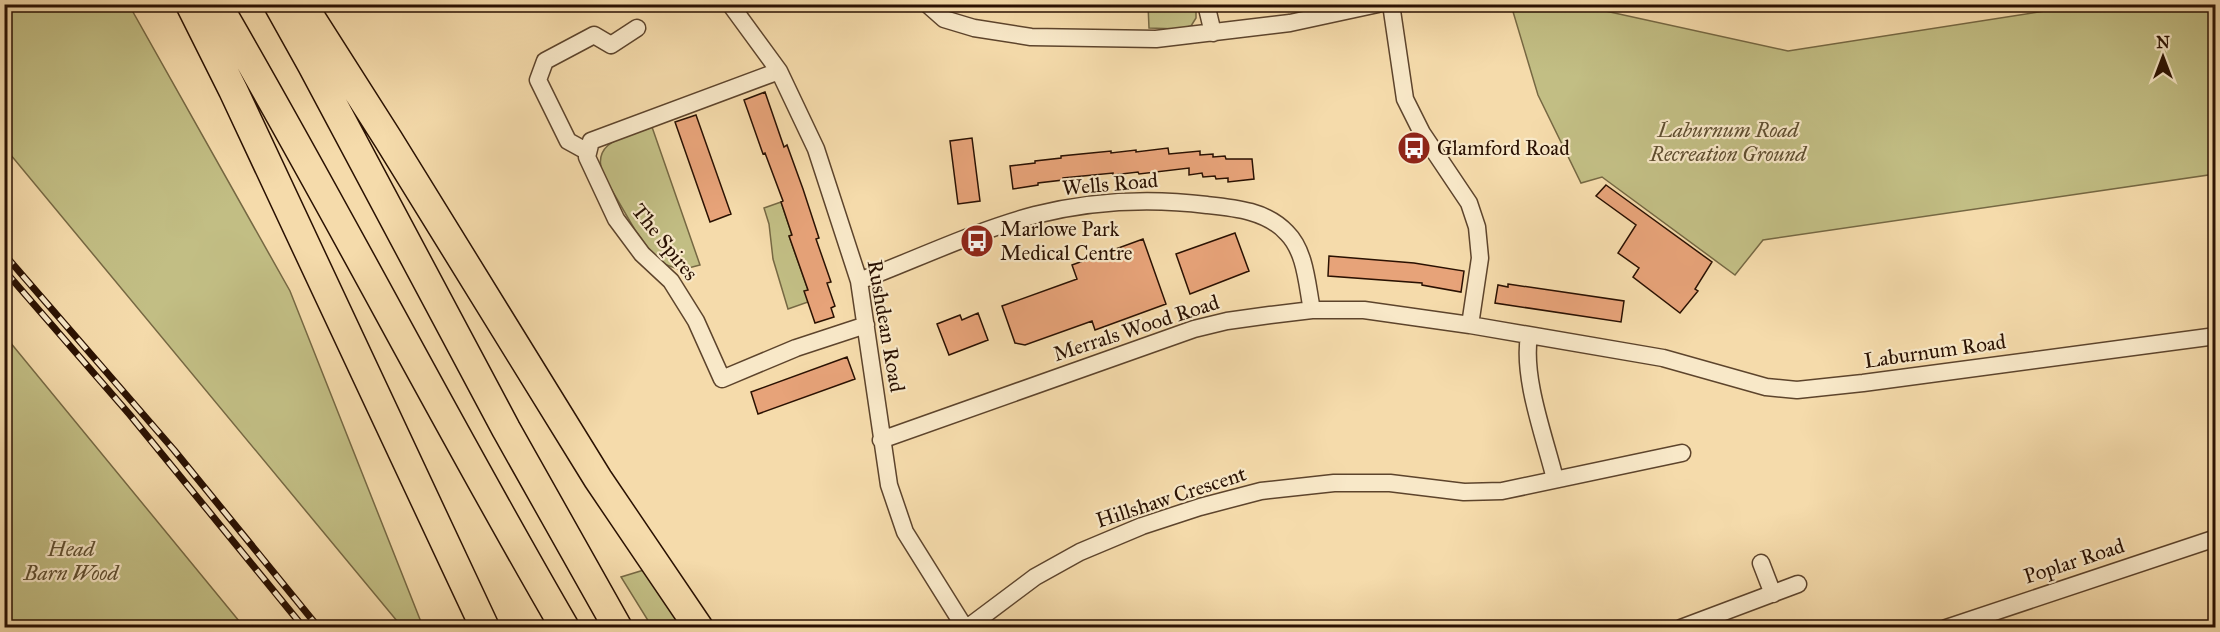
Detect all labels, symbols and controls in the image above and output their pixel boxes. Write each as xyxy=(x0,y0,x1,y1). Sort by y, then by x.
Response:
north arrow xyxy=(2133,27,2193,87)
text: N xyxy=(2156,33,2170,52)
park label: Laburnum Road Recreation Ground xyxy=(1649,117,1808,167)
bus stop icon: Glamford Road xyxy=(1396,130,1432,166)
place label: Glamford Road xyxy=(1437,135,1570,161)
street label: Wells Road xyxy=(1061,167,1159,201)
street label: The Spires xyxy=(626,198,704,286)
place label: Marlowe Park Medical Centre xyxy=(1000,216,1133,266)
bus stop icon: Marlowe Park Medical Centre xyxy=(959,223,995,259)
street label: Rushdean Road xyxy=(862,258,911,395)
street label: Merrals Wood Road xyxy=(1050,289,1223,367)
street label: Laburnum Road xyxy=(1862,328,2008,374)
street label: Hillshaw Crescent xyxy=(1093,460,1250,534)
street label: Poplar Road xyxy=(2020,532,2128,589)
park label: Head Barn Wood xyxy=(23,536,120,586)

